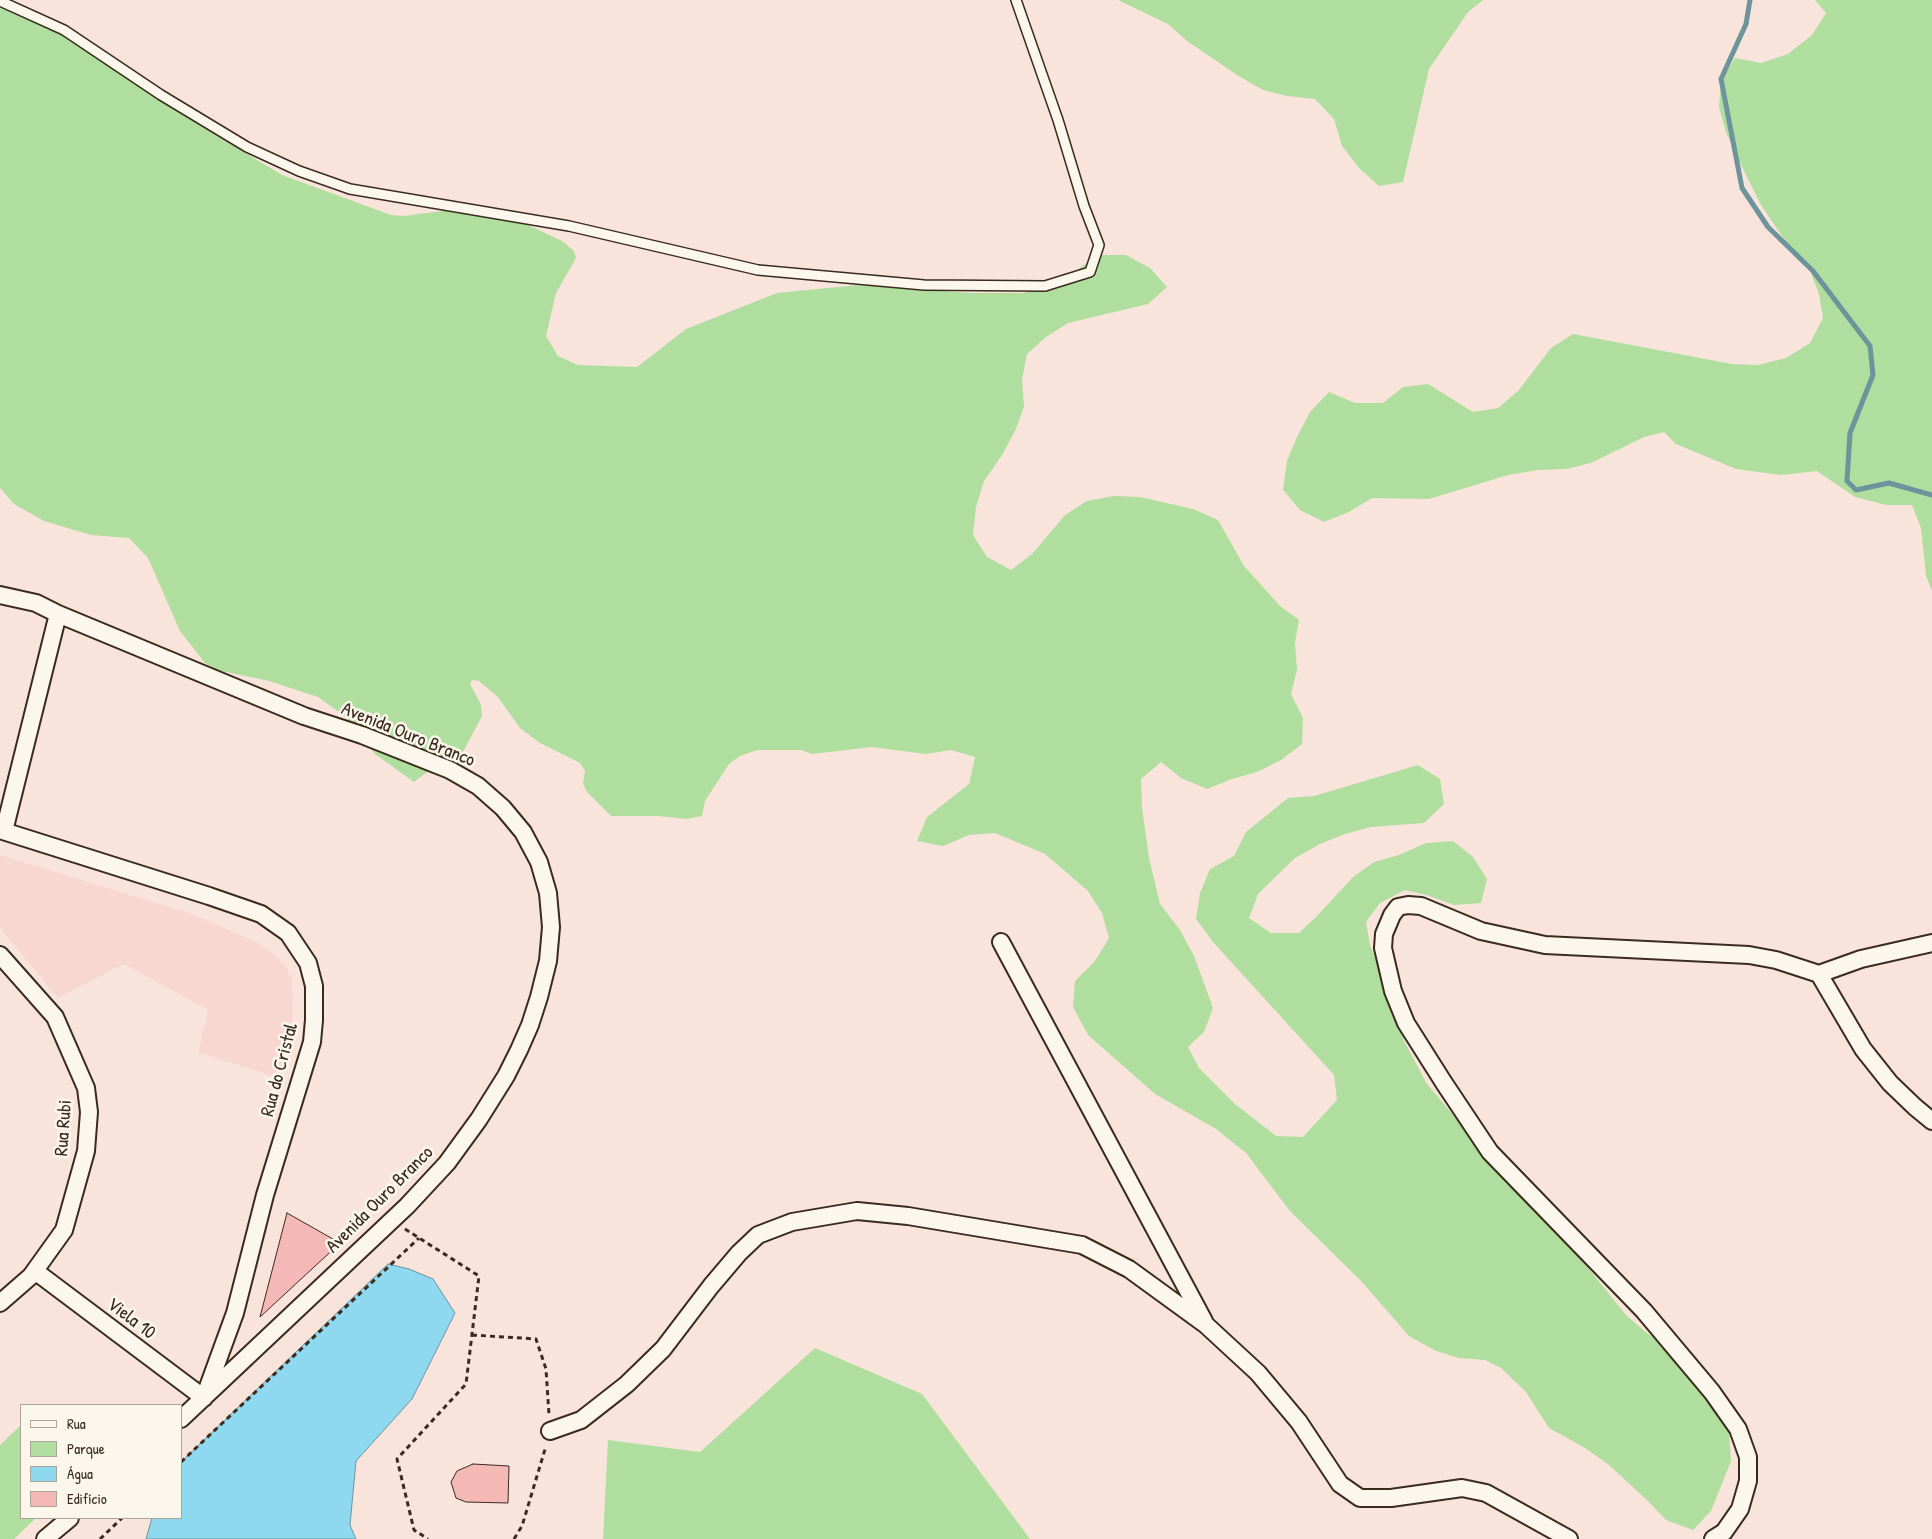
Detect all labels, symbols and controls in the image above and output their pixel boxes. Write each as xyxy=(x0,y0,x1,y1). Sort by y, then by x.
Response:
street label: Avenida Ouro Branco xyxy=(338,698,478,772)
street label: Rua do Cristal xyxy=(257,1021,303,1119)
street label: Rua Rubi xyxy=(51,1099,77,1157)
street label: Avenida Ouro Branco xyxy=(322,1142,438,1258)
street label: Viela 10 xyxy=(102,1293,160,1345)
legend xyxy=(20,1404,182,1519)
text: Rua xyxy=(67,1413,86,1434)
text: Parque xyxy=(67,1438,105,1459)
text: Água xyxy=(67,1463,93,1484)
text: Edifício xyxy=(67,1488,107,1509)

